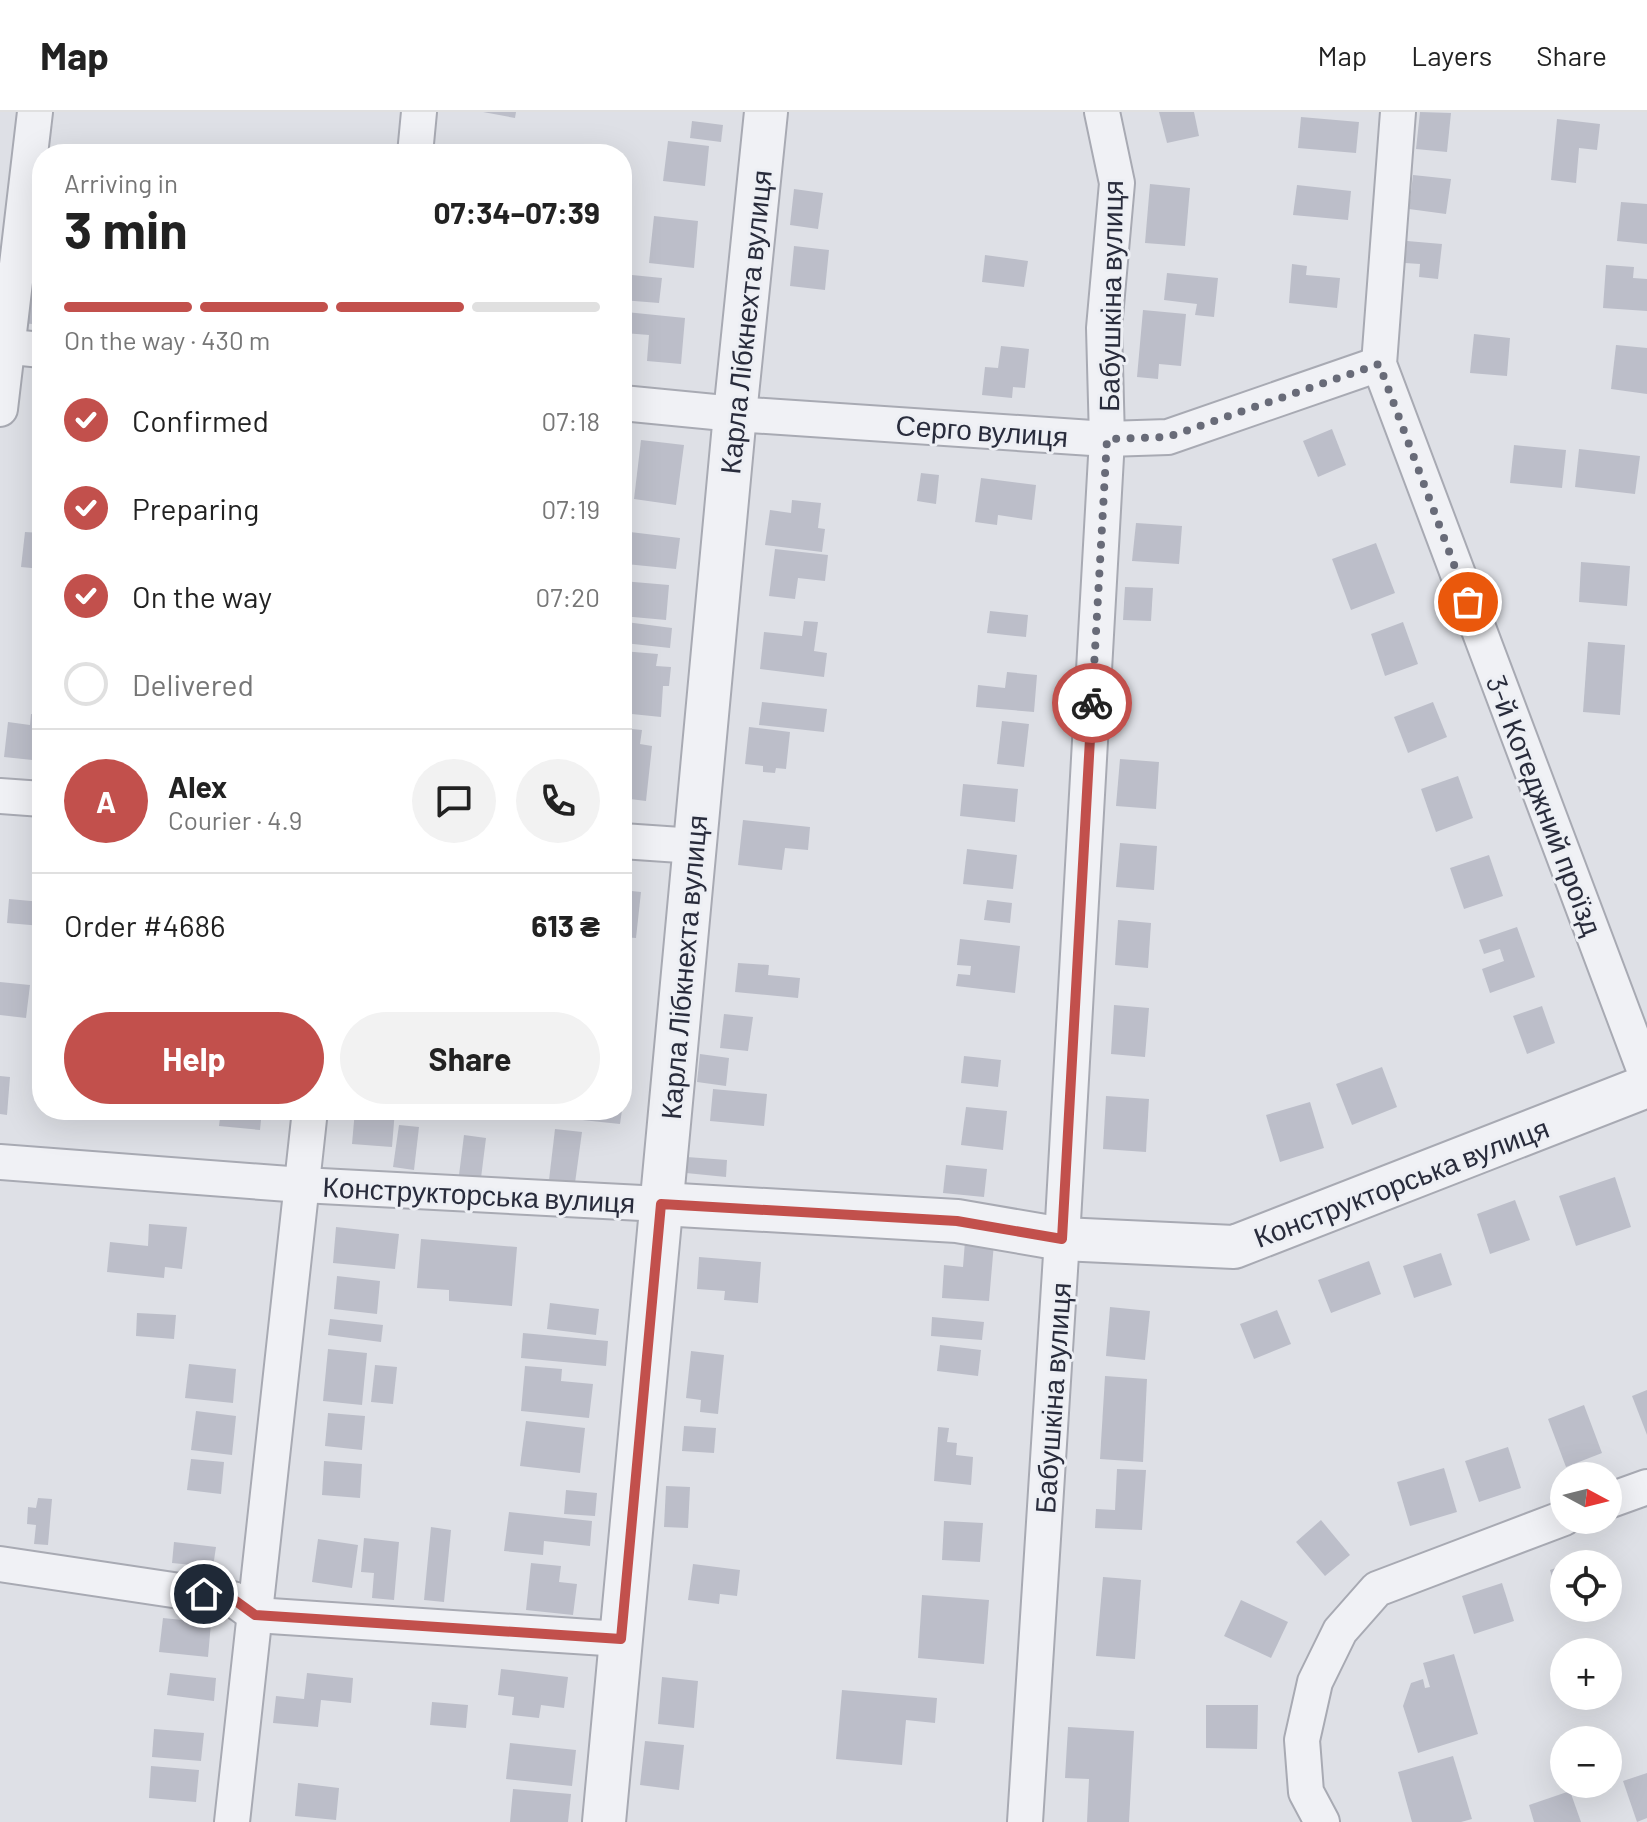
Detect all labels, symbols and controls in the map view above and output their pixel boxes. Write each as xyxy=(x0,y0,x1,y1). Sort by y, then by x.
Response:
text: Map xyxy=(40,32,109,78)
text: Map xyxy=(1317,38,1367,72)
text: Layers xyxy=(1411,38,1492,72)
text: Share xyxy=(1536,38,1607,72)
text: Arriving in xyxy=(64,167,178,198)
street label: Карла Лібкнехта вулиця xyxy=(712,168,778,476)
street label: Бабушкіна вулиця xyxy=(1091,180,1129,412)
text: 07:34–07:39 xyxy=(433,194,600,230)
text: 3 min xyxy=(64,197,188,259)
text: On the way · 430 m xyxy=(64,324,270,355)
icon: check xyxy=(64,398,108,442)
text: Confirmed xyxy=(132,402,269,438)
text: 07:18 xyxy=(542,405,600,436)
street label: Серго вулиця xyxy=(895,407,1069,453)
icon: check xyxy=(64,486,108,530)
text: Preparing xyxy=(132,490,259,526)
text: 07:19 xyxy=(542,493,600,524)
pin xyxy=(1434,568,1502,636)
icon: check xyxy=(64,574,108,618)
text: On the way xyxy=(132,578,272,614)
icon: bag xyxy=(1446,580,1490,624)
text: 07:20 xyxy=(536,581,600,612)
courier xyxy=(1052,663,1132,743)
text: Delivered xyxy=(132,666,254,702)
street label: 3-й Котеджний проїзд xyxy=(1480,670,1610,940)
icon: bike xyxy=(1070,681,1114,725)
button: chat xyxy=(412,759,496,843)
button: phone xyxy=(516,759,600,843)
text: Alex xyxy=(168,768,227,804)
text: A xyxy=(96,783,116,819)
text: Courier · 4.9 xyxy=(168,804,302,835)
street label: Карла Лібкнехта вулиця xyxy=(653,813,713,1121)
text: Order #4686 xyxy=(64,907,226,943)
text: 613 ₴ xyxy=(531,907,600,943)
button: Help xyxy=(64,1012,324,1104)
button: Share xyxy=(340,1012,600,1104)
street label: Конструкторська вулиця xyxy=(1249,1110,1553,1254)
street label: Конструкторська вулиця xyxy=(322,1169,636,1219)
street label: Бабушкіна вулиця xyxy=(1027,1281,1077,1515)
north arrow xyxy=(1550,1462,1622,1534)
map controls xyxy=(1550,1462,1622,1798)
button: locate xyxy=(1550,1550,1622,1622)
pin xyxy=(170,1560,238,1628)
icon: home xyxy=(182,1572,226,1616)
button: + xyxy=(1550,1638,1622,1710)
button: − xyxy=(1550,1726,1622,1798)

